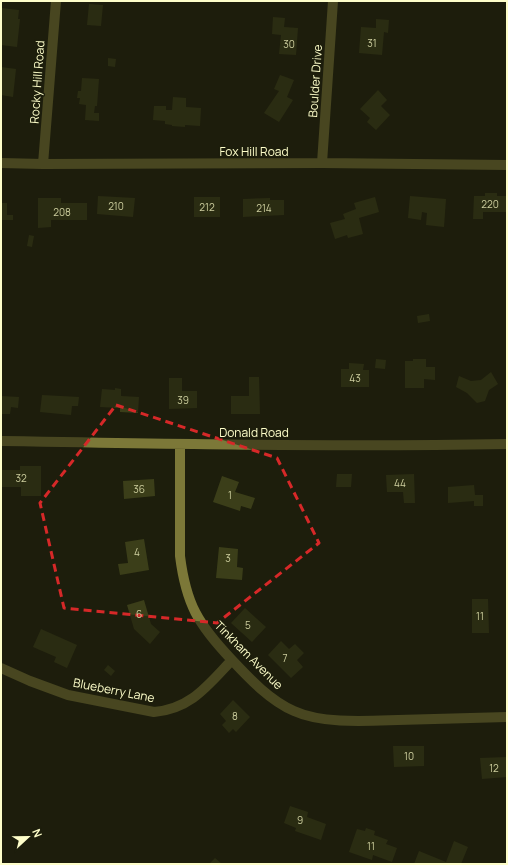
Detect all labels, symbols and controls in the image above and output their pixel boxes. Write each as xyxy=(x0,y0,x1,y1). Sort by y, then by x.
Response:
house number: 31 xyxy=(367,36,377,50)
house number: 30 xyxy=(283,37,295,51)
street label: Rocky Hill Road xyxy=(26,40,48,124)
street label: Boulder Drive xyxy=(304,44,326,118)
street label: Fox Hill Road xyxy=(219,143,289,160)
house number: 220 xyxy=(481,197,499,211)
house number: 210 xyxy=(108,199,124,213)
house number: 212 xyxy=(199,200,215,214)
house number: 214 xyxy=(256,201,272,215)
house number: 208 xyxy=(53,205,71,219)
house number: 43 xyxy=(349,371,361,385)
house number: 39 xyxy=(177,393,189,407)
street label: Donald Road xyxy=(219,424,289,441)
house number: 32 xyxy=(15,471,27,485)
house number: 44 xyxy=(394,476,406,490)
house number: 36 xyxy=(133,482,145,496)
house number: 1 xyxy=(228,488,232,502)
house number: 4 xyxy=(134,545,140,559)
house number: 3 xyxy=(225,551,231,565)
house number: 6 xyxy=(136,607,142,621)
house number: 11 xyxy=(476,609,484,623)
street label: Tinkham Avenue xyxy=(211,617,287,693)
house number: 5 xyxy=(245,618,251,632)
house number: 7 xyxy=(282,651,288,665)
street label: Blueberry Lane xyxy=(72,674,156,706)
house number: 8 xyxy=(232,709,238,723)
house number: 10 xyxy=(404,749,414,763)
house number: 12 xyxy=(489,761,499,775)
house number: 9 xyxy=(297,813,303,827)
north arrow xyxy=(8,817,48,857)
text: N xyxy=(29,827,46,840)
house number: 11 xyxy=(367,839,375,853)

